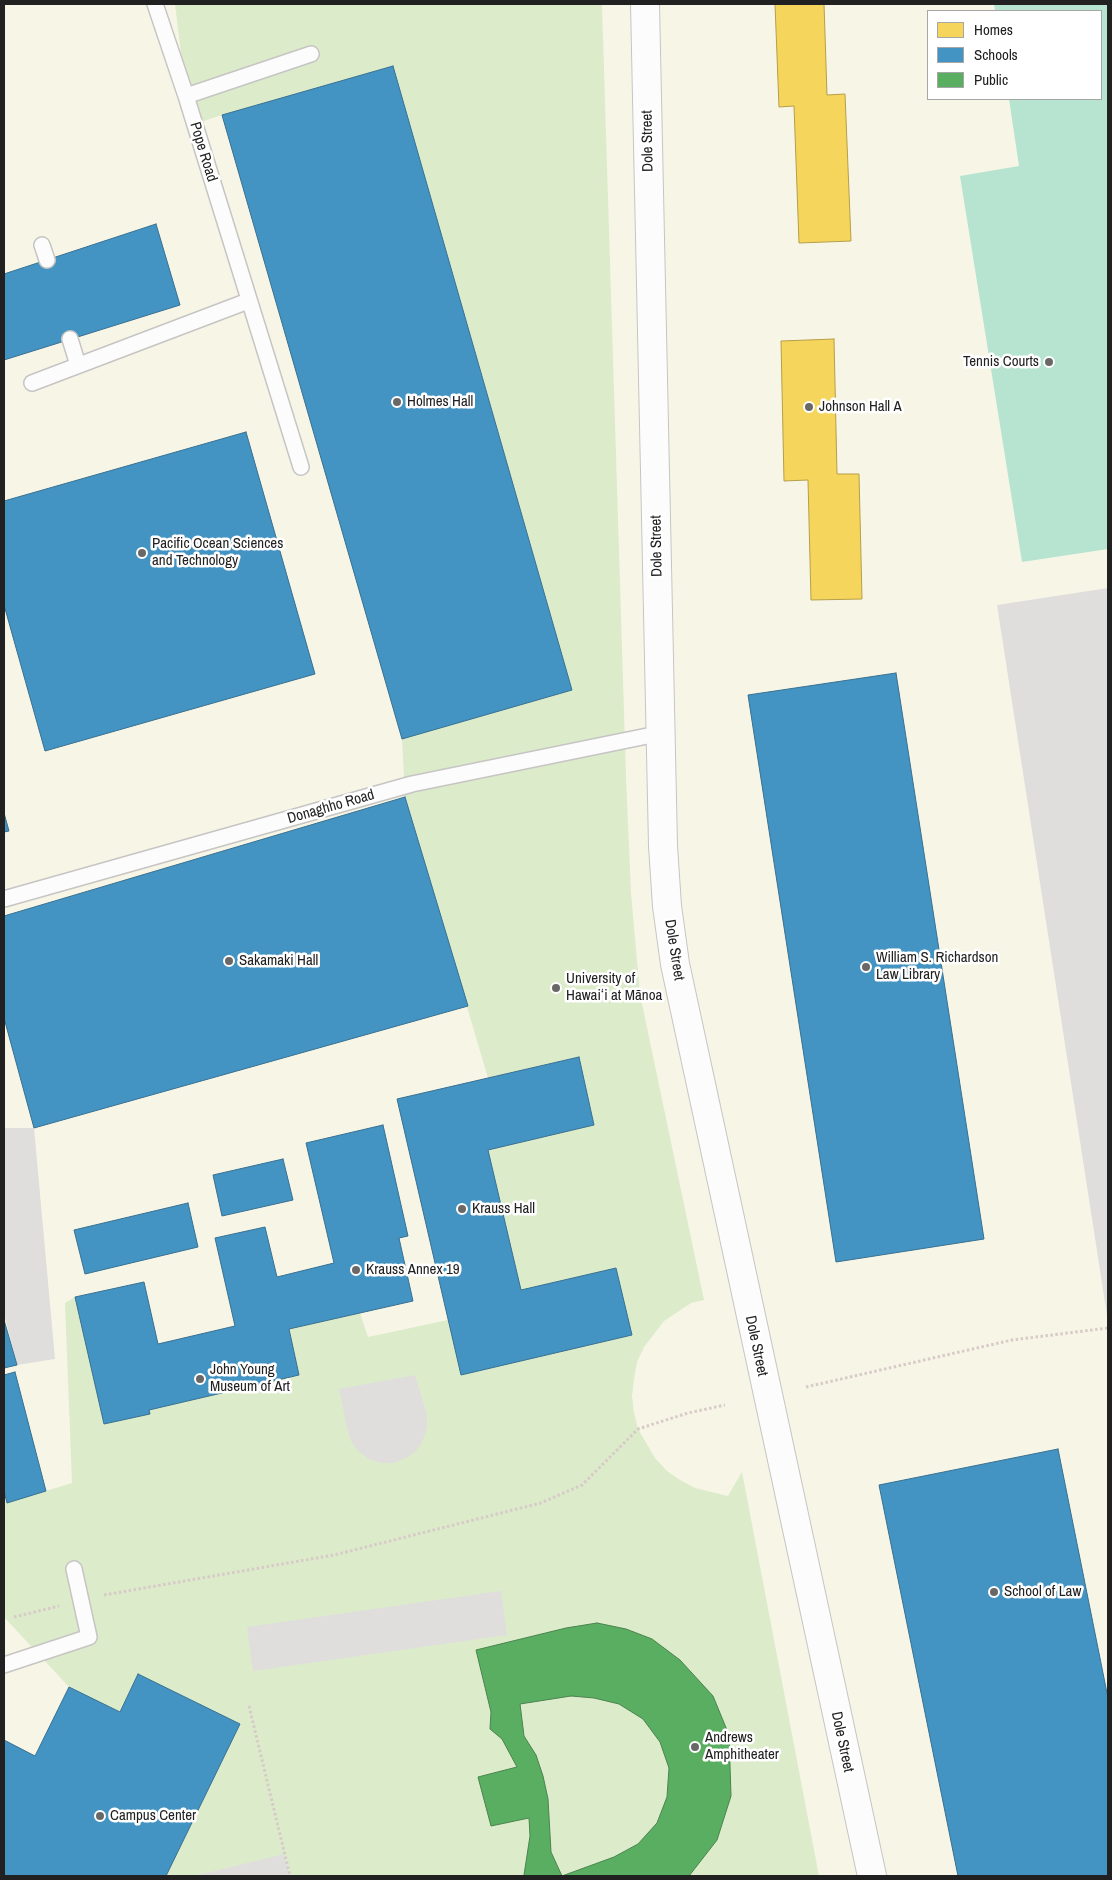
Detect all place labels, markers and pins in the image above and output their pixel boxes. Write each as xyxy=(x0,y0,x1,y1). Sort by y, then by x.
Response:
place label: Tennis Courts xyxy=(963,353,1039,371)
marker: Tennis Courts xyxy=(1043,356,1055,368)
place label: Holmes Hall xyxy=(407,393,473,411)
marker: Holmes Hall xyxy=(391,396,403,408)
place label: Johnson Hall A xyxy=(819,398,902,416)
marker: Johnson Hall A xyxy=(803,401,815,413)
place label: Pacific Ocean Sciences and Technology xyxy=(152,535,283,570)
marker: Pacific Ocean Sciences and Technology xyxy=(136,547,148,559)
place label: William S. Richardson Law Library xyxy=(876,949,998,984)
place label: Sakamaki Hall xyxy=(239,952,318,970)
marker: Sakamaki Hall xyxy=(223,955,235,967)
marker: William S. Richardson Law Library xyxy=(860,961,872,973)
place label: University of Hawaiʻi at Mānoa xyxy=(566,970,662,1005)
marker: University of Hawaiʻi at Mānoa xyxy=(550,982,562,994)
place label: Krauss Hall xyxy=(472,1200,535,1218)
marker: Krauss Hall xyxy=(456,1203,468,1215)
place label: Krauss Annex 19 xyxy=(366,1261,460,1279)
marker: Krauss Annex 19 xyxy=(350,1264,362,1276)
place label: John Young Museum of Art xyxy=(210,1361,290,1396)
marker: John Young Museum of Art xyxy=(194,1373,206,1385)
place label: School of Law xyxy=(1004,1583,1081,1601)
marker: School of Law xyxy=(988,1586,1000,1598)
place label: Andrews Amphitheater xyxy=(705,1729,779,1764)
marker: Andrews Amphitheater xyxy=(689,1741,701,1753)
place label: Campus Center xyxy=(110,1807,196,1825)
marker: Campus Center xyxy=(94,1810,106,1822)

